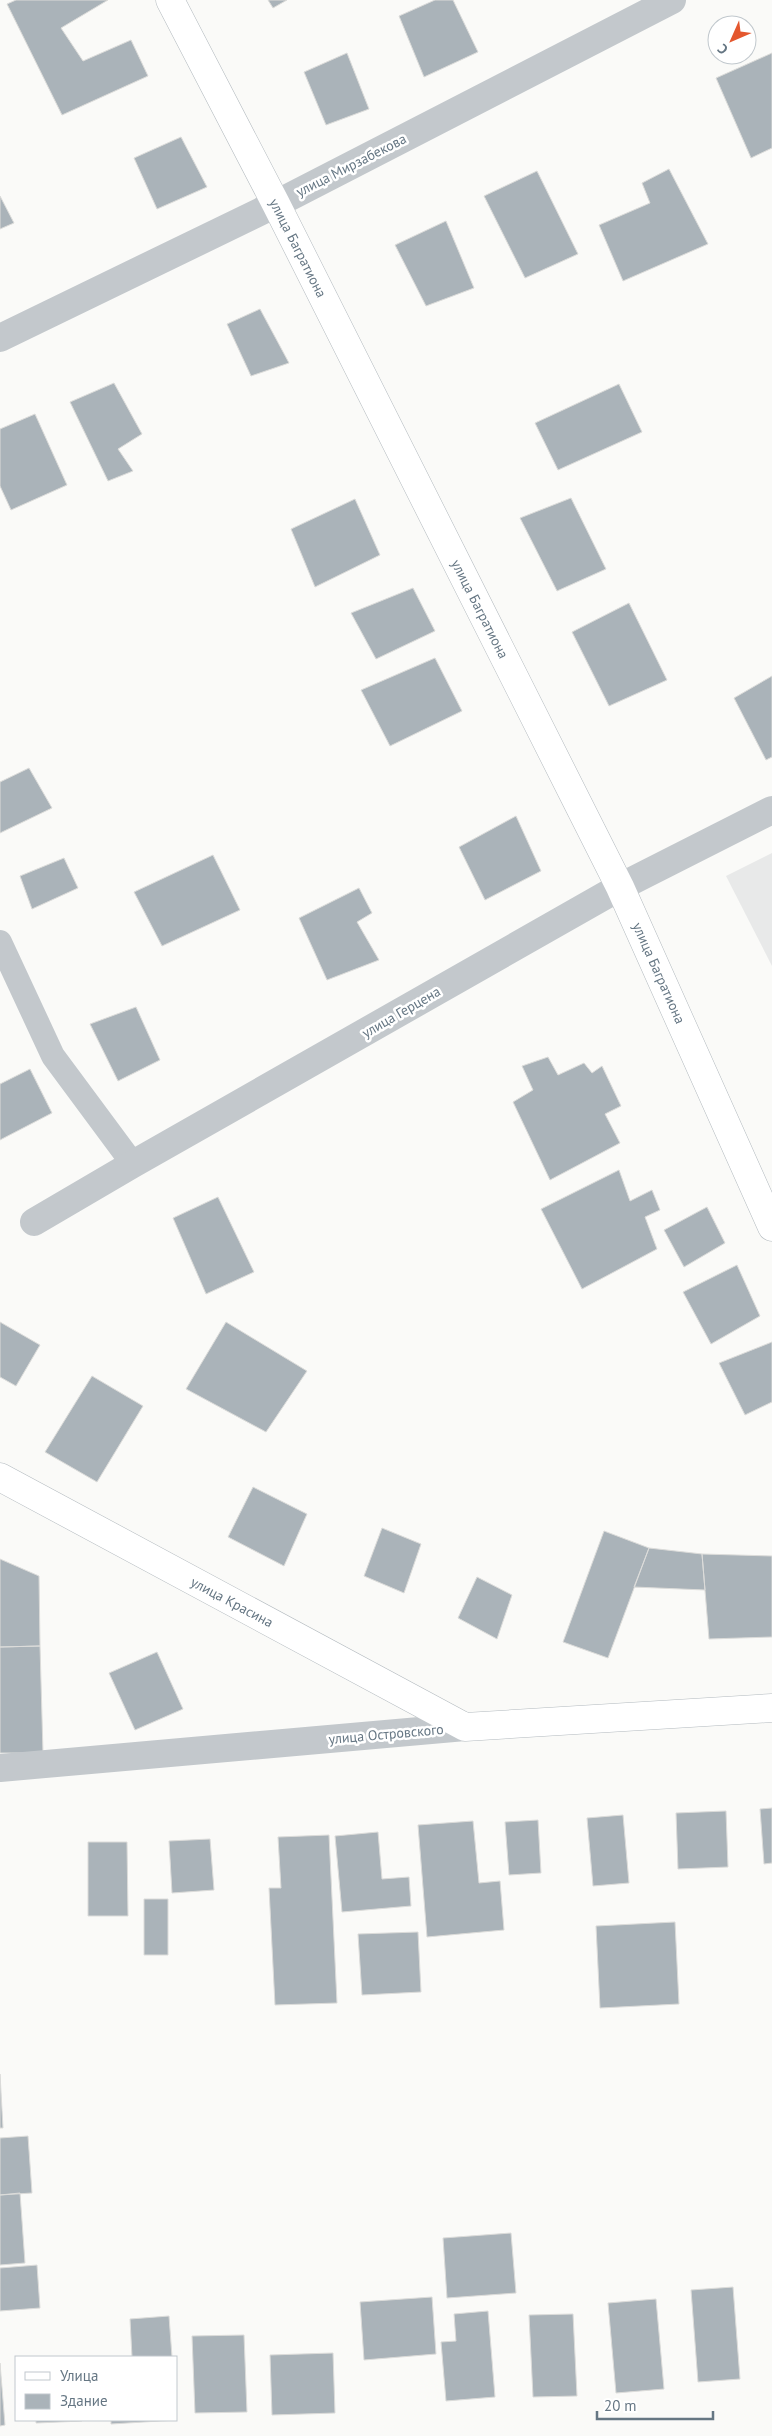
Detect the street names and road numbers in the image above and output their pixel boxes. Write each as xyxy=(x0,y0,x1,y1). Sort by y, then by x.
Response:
street label: улица Мирзабекова xyxy=(293,129,409,201)
street label: улица Багратиона xyxy=(265,195,331,301)
street label: улица Багратиона xyxy=(447,556,513,662)
street label: улица Багратиона xyxy=(629,920,689,1026)
street label: улица Герцена xyxy=(358,982,444,1042)
street label: улица Красина xyxy=(188,1573,276,1631)
street label: улица Островского xyxy=(328,1720,444,1748)

